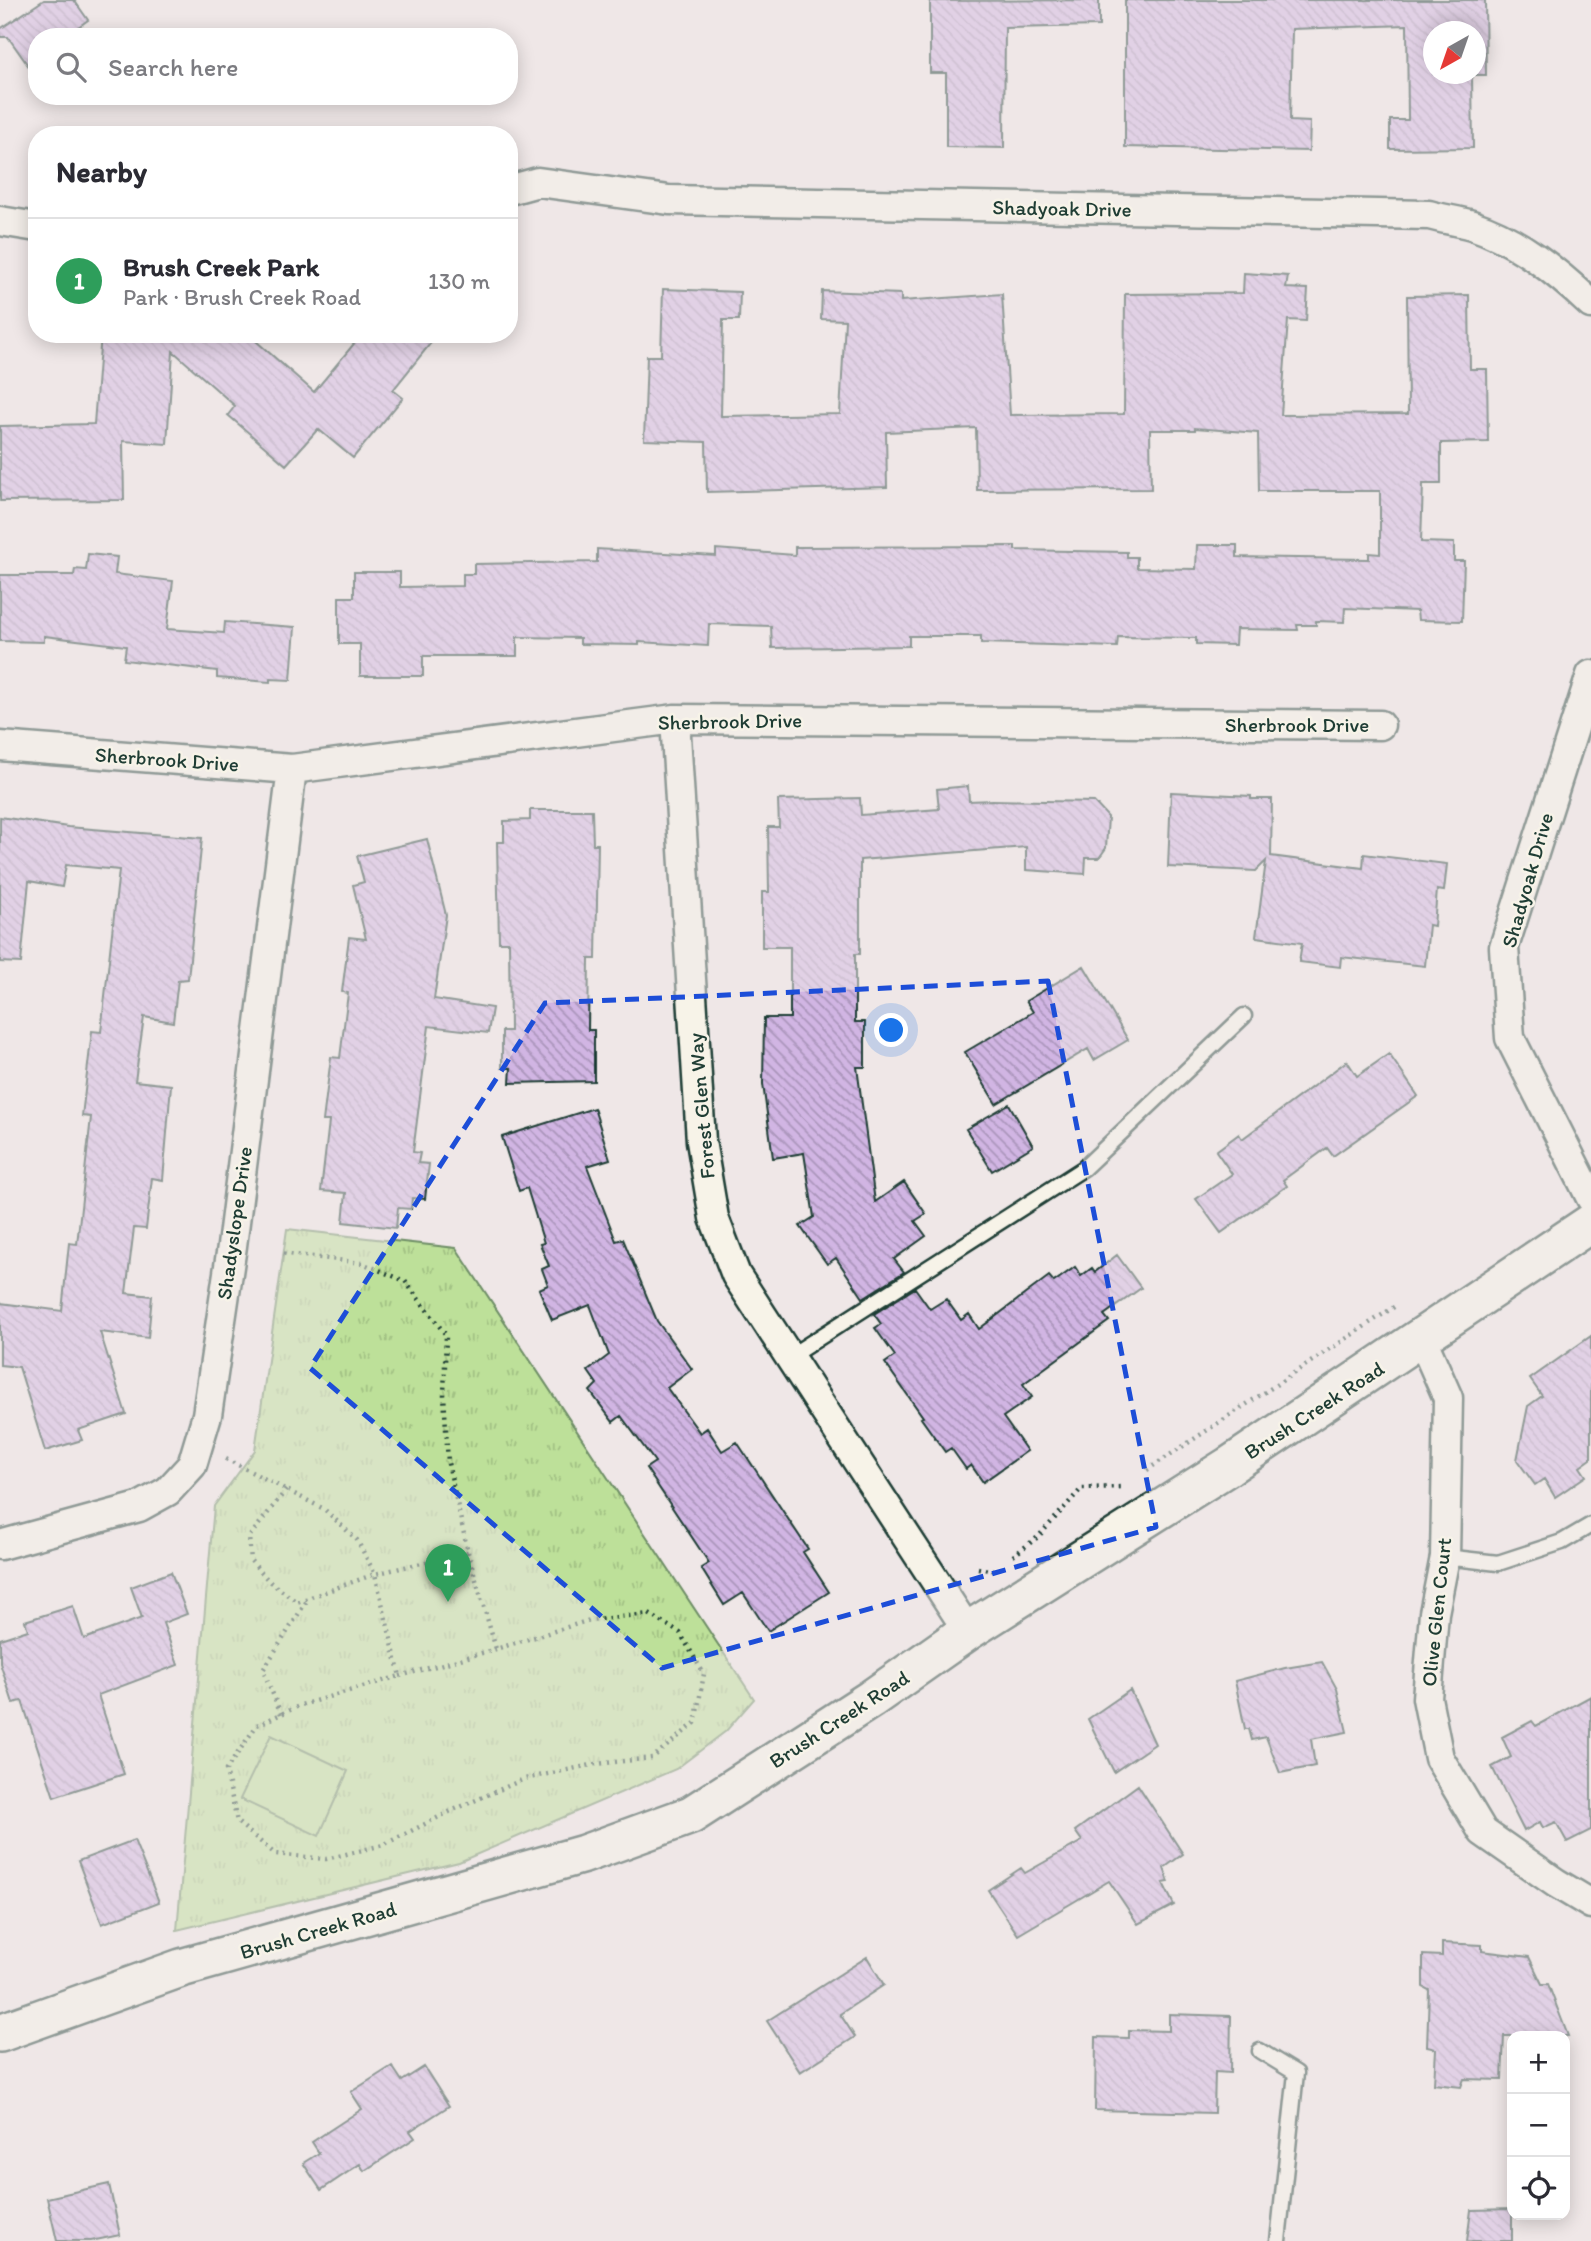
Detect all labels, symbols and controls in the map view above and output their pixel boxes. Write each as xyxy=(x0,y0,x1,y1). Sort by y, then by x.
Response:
north arrow xyxy=(1423,21,1486,84)
search box xyxy=(28,28,518,105)
icon: search xyxy=(52,48,90,86)
text: Search here xyxy=(108,51,238,83)
text: Nearby xyxy=(56,153,147,190)
street label: Shadyoak Drive xyxy=(992,194,1132,222)
text: Brush Creek Park xyxy=(123,251,319,283)
text: 1 xyxy=(74,267,84,295)
text: 130 m xyxy=(428,267,490,295)
text: Park · Brush Creek Road xyxy=(123,283,361,311)
street label: Sherbrook Drive xyxy=(658,707,802,735)
street label: Sherbrook Drive xyxy=(1225,712,1369,737)
street label: Sherbrook Drive xyxy=(94,741,240,777)
street label: Shadyoak Drive xyxy=(1496,810,1558,950)
your location xyxy=(874,1013,908,1047)
street label: Forest Glen Way xyxy=(682,1032,720,1180)
street label: Shadyslope Drive xyxy=(211,1145,257,1301)
street label: Brush Creek Road xyxy=(1239,1355,1389,1464)
street label: Olive Glen Court xyxy=(1416,1536,1456,1688)
pin: 1 xyxy=(425,1544,471,1602)
street label: Brush Creek Road xyxy=(764,1664,914,1773)
street label: Brush Creek Road xyxy=(237,1896,400,1964)
map controls xyxy=(1507,2031,1570,2220)
button: + xyxy=(1507,2031,1570,2094)
button: − xyxy=(1507,2094,1570,2157)
button: locate xyxy=(1507,2157,1570,2220)

